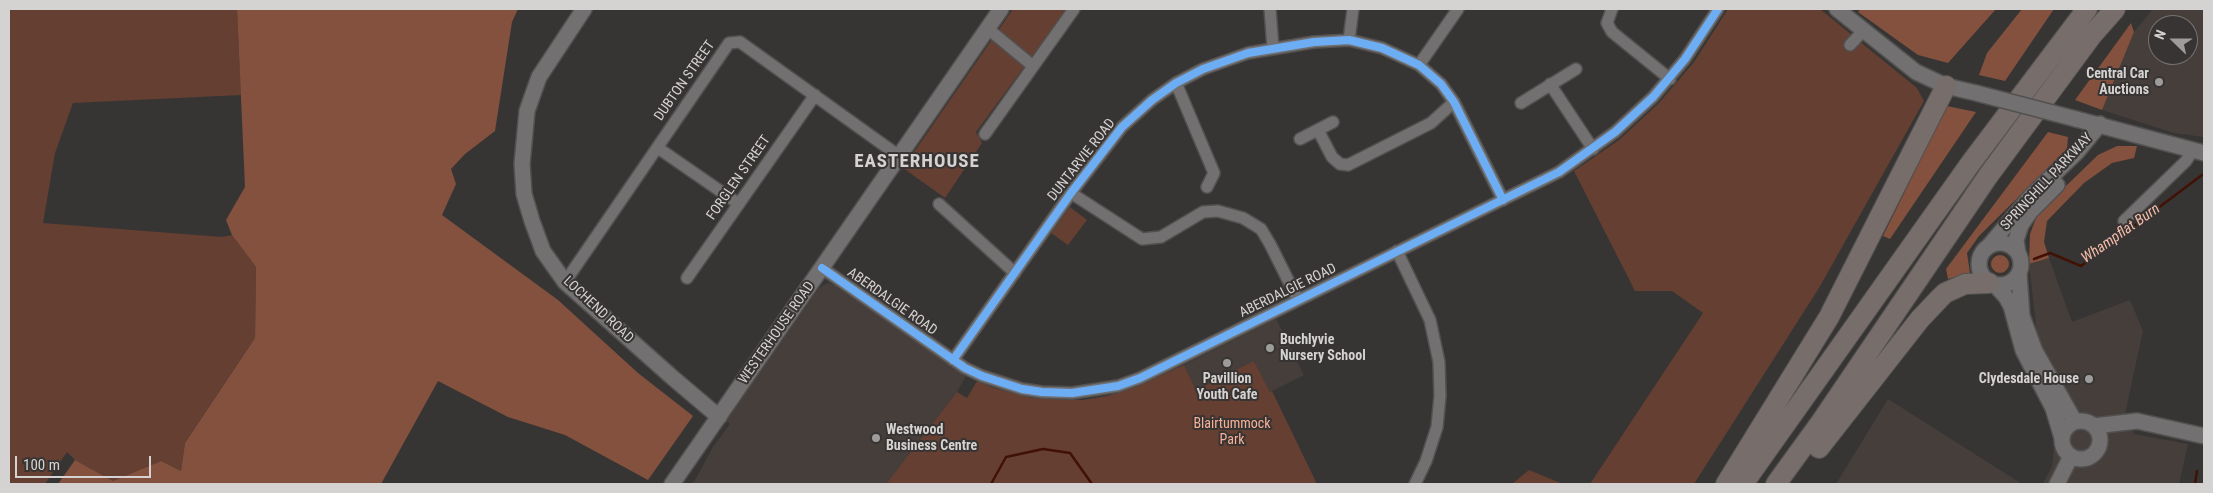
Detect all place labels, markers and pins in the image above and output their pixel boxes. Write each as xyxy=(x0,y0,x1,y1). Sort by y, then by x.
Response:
place label: Central Car Auctions xyxy=(2086,66,2149,98)
marker: Central Car Auctions xyxy=(2153,76,2165,88)
place label: Buchlyvie Nursery School xyxy=(1280,332,1366,364)
marker: Buchlyvie Nursery School xyxy=(1264,342,1276,354)
marker: Pavillion Youth Cafe xyxy=(1221,357,1233,369)
place label: Pavillion Youth Cafe xyxy=(1196,371,1258,404)
place label: Clydesdale House xyxy=(1979,371,2079,387)
marker: Clydesdale House xyxy=(2083,373,2095,385)
place label: Westwood Business Centre xyxy=(886,422,977,454)
marker: Westwood Business Centre xyxy=(870,432,882,444)

